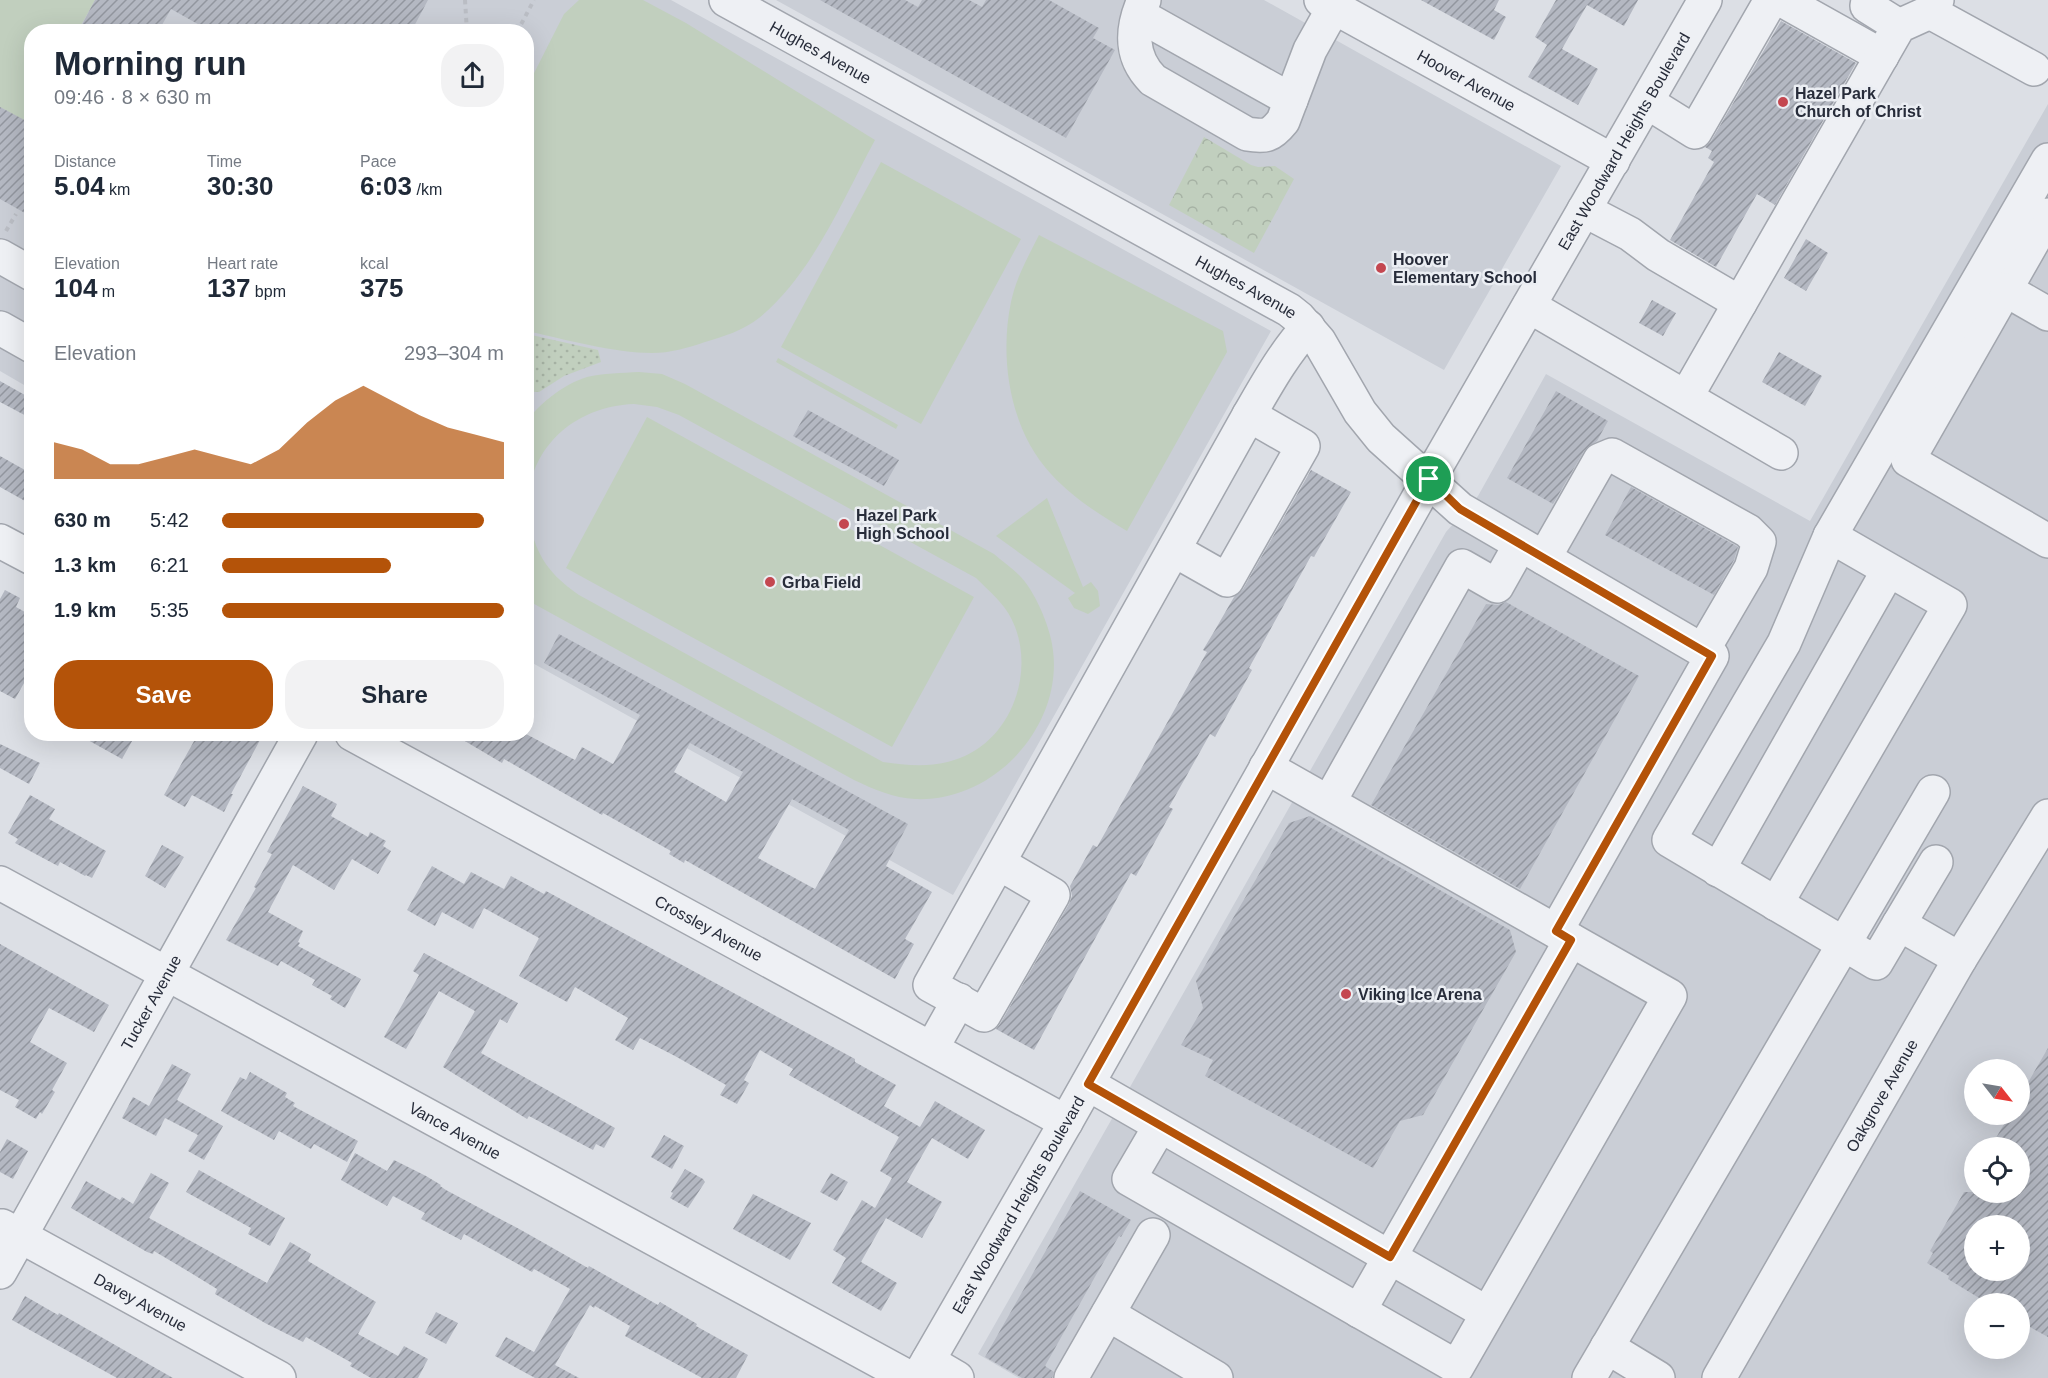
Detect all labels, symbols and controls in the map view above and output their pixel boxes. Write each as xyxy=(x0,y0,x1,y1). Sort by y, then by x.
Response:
street label: Hughes Avenue xyxy=(767,18,874,87)
street label: East Woodward Heights Boulevard xyxy=(1555,30,1693,253)
button: share xyxy=(441,44,504,107)
text: Morning run xyxy=(54,45,246,82)
street label: Hoover Avenue xyxy=(1414,47,1518,114)
place label: Hazel Park Church of Christ xyxy=(1795,85,1922,120)
text: 09:46 · 8 × 630 m xyxy=(54,86,211,108)
marker: Hazel Park Church of Christ xyxy=(1776,95,1790,109)
text: Distance xyxy=(54,153,116,170)
text: Time xyxy=(207,153,242,170)
text: Pace xyxy=(360,153,396,170)
text: 5.04 xyxy=(54,171,105,201)
text: 30:30 xyxy=(207,171,274,201)
text: 6:03 xyxy=(360,171,412,201)
text: km xyxy=(105,181,130,198)
text: /km xyxy=(412,181,442,198)
place label: Hoover Elementary School xyxy=(1393,251,1537,286)
street label: Hughes Avenue xyxy=(1193,252,1300,322)
text: Elevation xyxy=(54,255,120,272)
text: Heart rate xyxy=(207,255,278,272)
text: kcal xyxy=(360,255,388,272)
marker: Hoover Elementary School xyxy=(1374,261,1388,275)
text: 104 xyxy=(54,273,97,303)
text: 137 xyxy=(207,273,250,303)
text: 375 xyxy=(360,273,403,303)
text: m xyxy=(97,283,115,300)
text: bpm xyxy=(250,283,286,300)
text: Elevation xyxy=(54,342,136,364)
text: 293–304 m xyxy=(404,342,504,364)
pin xyxy=(1403,453,1454,504)
icon: arrive xyxy=(1412,462,1445,495)
place label: Hazel Park High School xyxy=(856,507,949,542)
text: 630 m xyxy=(54,509,111,531)
text: 5:42 xyxy=(150,509,189,531)
marker: Hazel Park High School xyxy=(837,517,851,531)
text: 1.3 km xyxy=(54,554,116,576)
text: 6:21 xyxy=(150,554,189,576)
place label: Grba Field xyxy=(782,574,861,591)
marker: Grba Field xyxy=(763,575,777,589)
text: 1.9 km xyxy=(54,599,116,621)
text: 5:35 xyxy=(150,599,189,621)
button: Save xyxy=(54,660,273,729)
button: Share xyxy=(285,660,504,729)
street label: Crossley Avenue xyxy=(652,892,765,964)
street label: Tucker Avenue xyxy=(118,952,185,1053)
place label: Viking Ice Arena xyxy=(1358,986,1482,1003)
marker: Viking Ice Arena xyxy=(1339,987,1353,1001)
street label: Oakgrove Avenue xyxy=(1843,1036,1921,1155)
north arrow xyxy=(1964,1059,2030,1125)
map controls xyxy=(1964,1059,2030,1359)
street label: East Woodward Heights Boulevard xyxy=(949,1093,1088,1317)
street label: Vance Avenue xyxy=(406,1099,504,1163)
button: locate xyxy=(1964,1137,2030,1203)
button: + xyxy=(1964,1215,2030,1281)
street label: Davey Avenue xyxy=(91,1270,190,1335)
button: − xyxy=(1964,1293,2030,1359)

